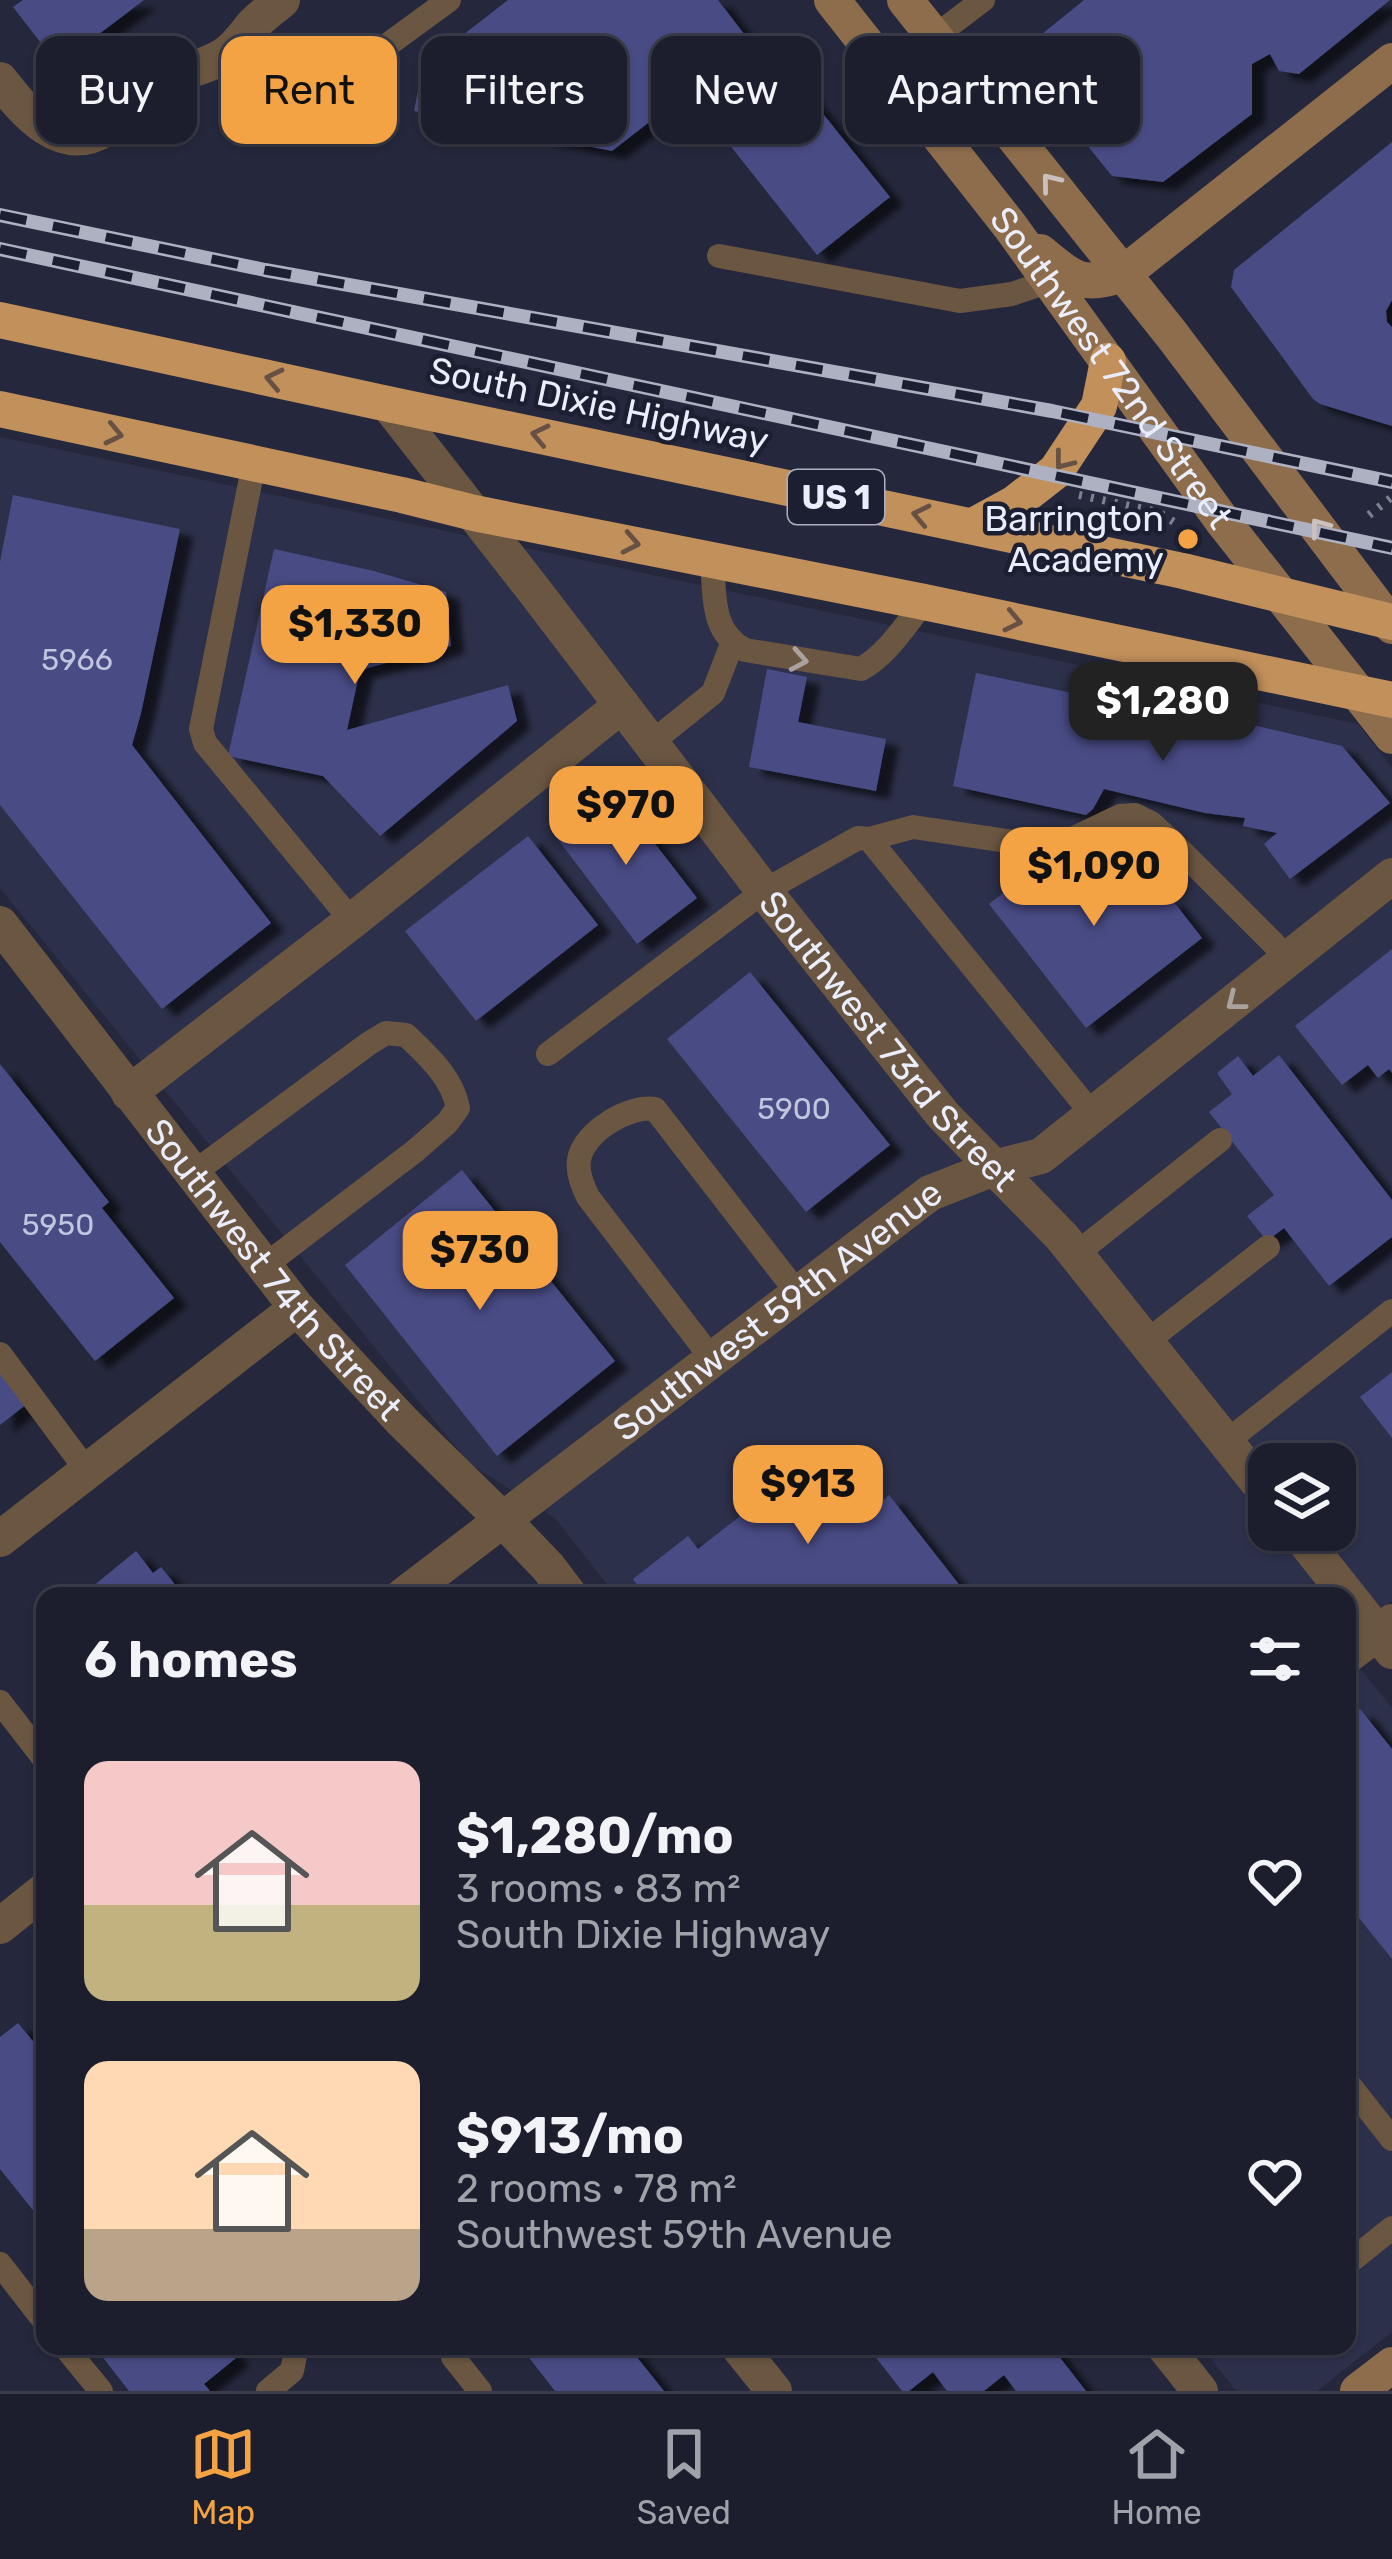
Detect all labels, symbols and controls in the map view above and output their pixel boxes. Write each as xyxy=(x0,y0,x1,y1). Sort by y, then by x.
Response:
chip: Buy xyxy=(36,36,197,144)
chip: Rent xyxy=(221,36,397,144)
chip: Filters xyxy=(421,36,627,144)
chip: New xyxy=(651,36,821,144)
chip: Apartment xyxy=(845,36,1140,144)
one-way arrow xyxy=(1043,174,1064,196)
street label: Southwest 72nd Street xyxy=(982,198,1242,537)
street label: South Dixie Highway xyxy=(426,348,772,462)
one-way arrow xyxy=(264,368,284,393)
one-way arrow xyxy=(104,420,124,445)
one-way arrow xyxy=(530,423,550,449)
one-way arrow xyxy=(1056,447,1077,469)
road number: US 1 xyxy=(788,470,884,524)
place label: Barrington Academy xyxy=(984,497,1164,581)
one-way arrow xyxy=(912,503,932,529)
one-way arrow xyxy=(1311,519,1333,540)
marker: Barrington Academy xyxy=(1175,526,1201,552)
one-way arrow xyxy=(620,529,640,555)
pin: $1,330 xyxy=(257,585,453,687)
text: $1,330 xyxy=(288,601,422,647)
one-way arrow xyxy=(1002,607,1022,632)
house number: 5966 xyxy=(41,642,113,678)
one-way arrow xyxy=(789,646,809,671)
pin: $1,280 xyxy=(1065,662,1261,764)
text: $1,280 xyxy=(1096,678,1230,724)
pin: $970 xyxy=(555,766,697,868)
text: $970 xyxy=(576,782,676,828)
pin: $1,090 xyxy=(996,827,1192,929)
text: $1,090 xyxy=(1027,843,1161,889)
street label: Southwest 73rd Street xyxy=(751,882,1026,1199)
one-way arrow xyxy=(1227,987,1249,1009)
house number: 5900 xyxy=(757,1091,831,1127)
street label: Southwest 74th Street xyxy=(137,1110,411,1429)
street label: Southwest 59th Avenue xyxy=(604,1170,950,1449)
house number: 5950 xyxy=(22,1207,94,1243)
pin: $730 xyxy=(409,1211,551,1313)
text: $730 xyxy=(430,1227,530,1273)
map controls xyxy=(1248,1443,1356,1551)
button: layers xyxy=(1248,1443,1356,1551)
pin: $913 xyxy=(737,1445,879,1547)
text: $913 xyxy=(760,1461,856,1507)
icon: filters xyxy=(1242,1626,1308,1692)
text: 6 homes xyxy=(84,1629,298,1690)
text: $1,280/mo xyxy=(456,1805,734,1866)
icon: home xyxy=(180,1809,324,1953)
icon: heart xyxy=(1242,1848,1308,1914)
text: 3 rooms · 83 m² xyxy=(456,1866,741,1912)
text: South Dixie Highway xyxy=(456,1912,830,1958)
text: $913/mo xyxy=(456,2105,684,2166)
icon: home xyxy=(180,2109,324,2253)
icon: heart xyxy=(1242,2148,1308,2214)
text: 2 rooms · 78 m² xyxy=(456,2166,737,2212)
text: Southwest 59th Avenue xyxy=(456,2212,893,2258)
tab: Map xyxy=(190,2421,256,2532)
tab: Saved xyxy=(637,2421,731,2532)
tab: Home xyxy=(1111,2421,1202,2532)

